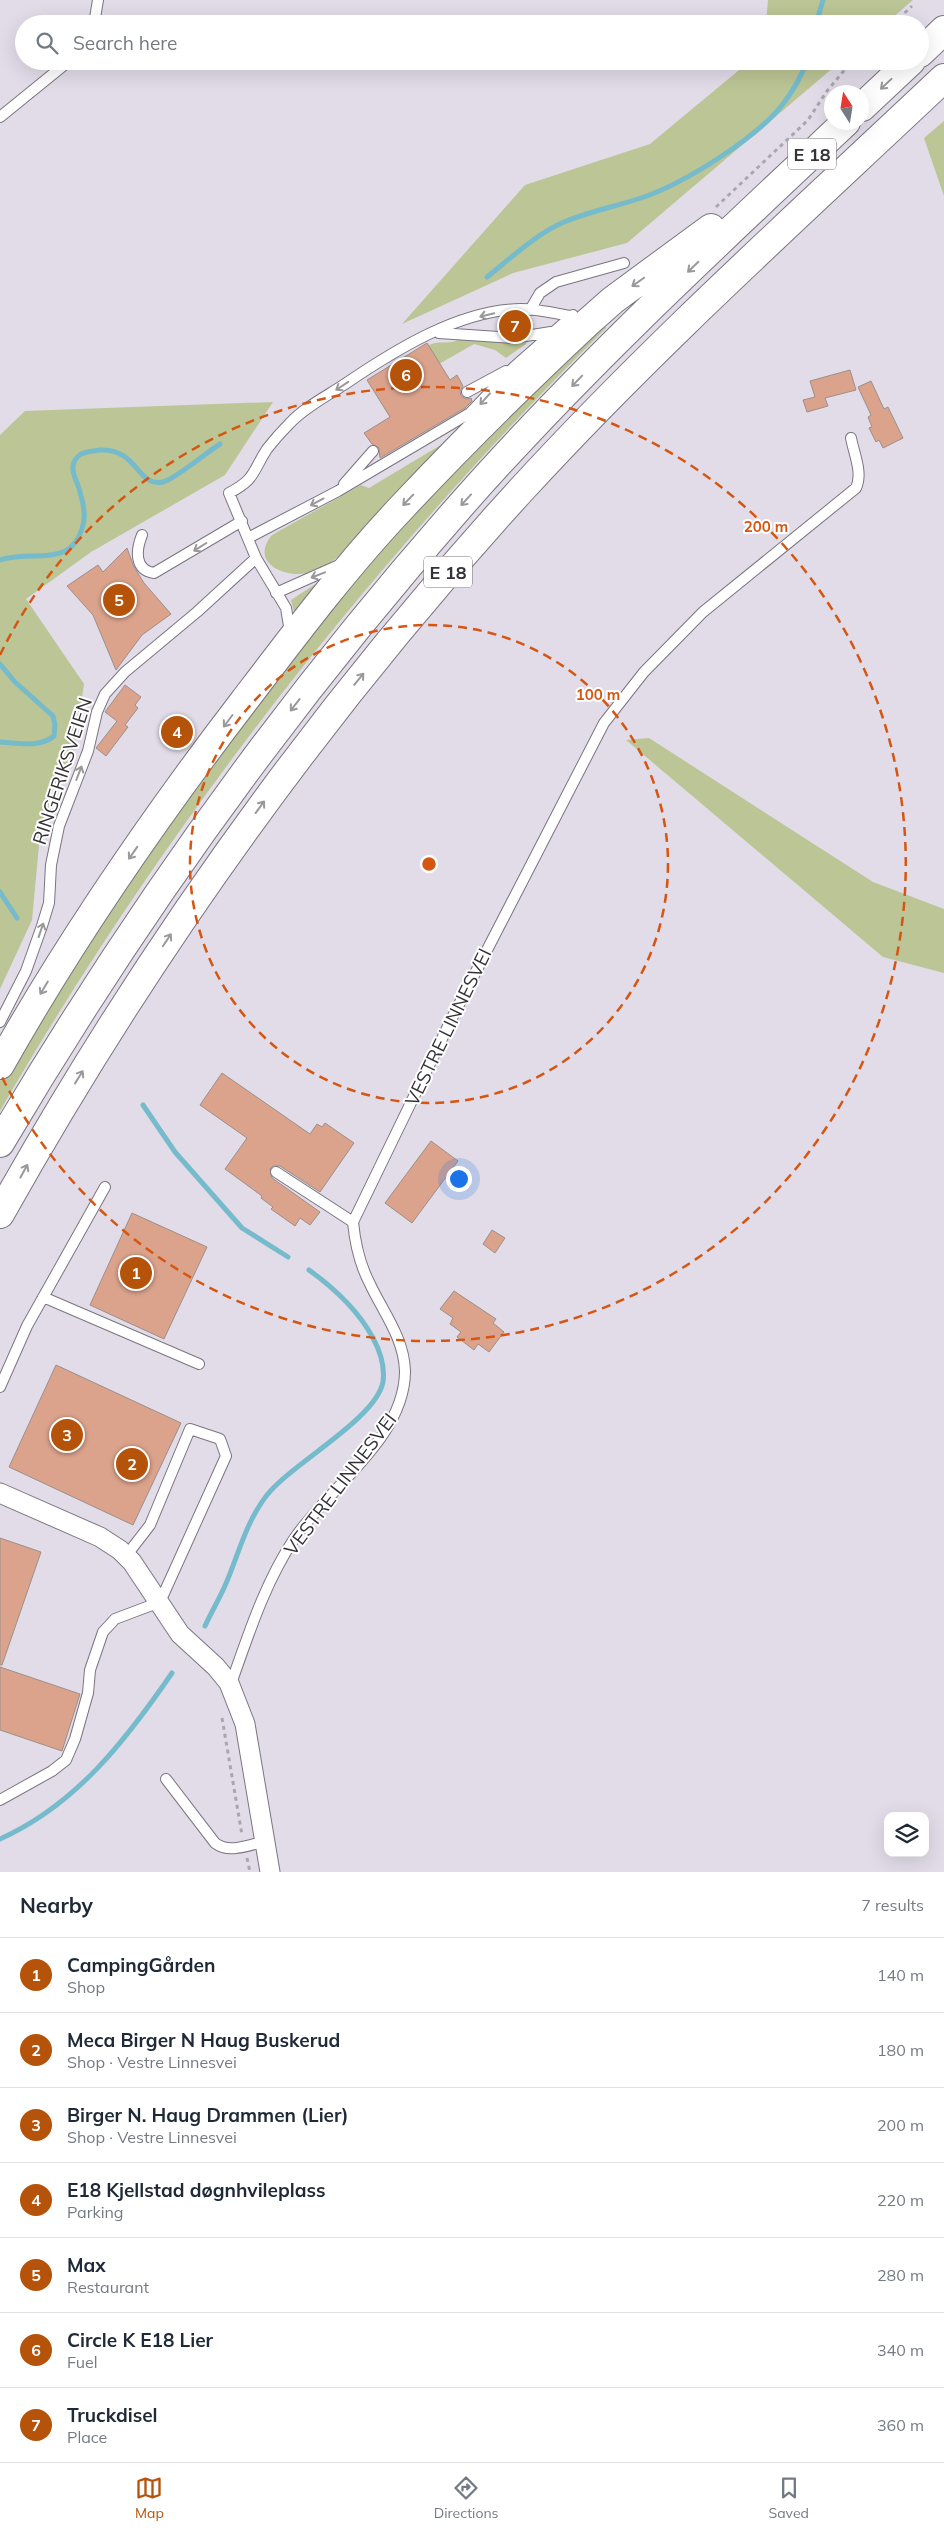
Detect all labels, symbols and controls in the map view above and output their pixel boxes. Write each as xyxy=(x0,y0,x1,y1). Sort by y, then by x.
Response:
search box xyxy=(15,15,929,70)
icon: search xyxy=(33,29,61,57)
text: Search here xyxy=(73,31,177,55)
one-way arrow xyxy=(880,78,892,90)
north arrow xyxy=(824,85,869,130)
road number: E 18 xyxy=(788,138,836,170)
one-way arrow xyxy=(687,261,699,273)
one-way arrow xyxy=(632,277,646,287)
pin: 7 xyxy=(499,307,531,345)
one-way arrow xyxy=(480,311,496,320)
pin: 6 xyxy=(390,356,422,394)
one-way arrow xyxy=(571,375,584,387)
one-way arrow xyxy=(336,381,350,391)
one-way arrow xyxy=(479,392,491,405)
one-way arrow xyxy=(460,493,472,506)
one-way arrow xyxy=(402,494,414,506)
one-way arrow xyxy=(310,497,325,507)
text: 200 m xyxy=(744,517,788,536)
one-way arrow xyxy=(194,542,208,552)
road number: E 18 xyxy=(424,556,472,588)
one-way arrow xyxy=(311,571,326,580)
pin: 5 xyxy=(103,581,135,619)
one-way arrow xyxy=(354,672,365,685)
text: 100 m xyxy=(576,685,620,704)
street label: RINGERIKSVEIEN xyxy=(27,694,97,848)
one-way arrow xyxy=(289,698,300,711)
pin: 4 xyxy=(161,713,193,751)
one-way arrow xyxy=(223,714,234,727)
one-way arrow xyxy=(75,766,85,781)
one-way arrow xyxy=(255,800,265,814)
one-way arrow xyxy=(128,845,138,859)
centre of rings xyxy=(420,855,438,873)
one-way arrow xyxy=(37,922,46,938)
one-way arrow xyxy=(162,934,172,948)
street label: VESTRE LINNESVEI xyxy=(399,944,497,1110)
one-way arrow xyxy=(38,981,48,995)
one-way arrow xyxy=(74,1070,84,1084)
one-way arrow xyxy=(19,1164,29,1179)
your location xyxy=(446,1166,472,1192)
pin: 1 xyxy=(120,1254,152,1292)
street label: VESTRE LINNESVEI xyxy=(279,1408,401,1560)
pin: 3 xyxy=(51,1416,83,1454)
pin: 2 xyxy=(116,1445,148,1483)
map controls xyxy=(884,1812,929,1857)
button: layers xyxy=(884,1812,929,1857)
text: Nearby xyxy=(20,1892,93,1918)
text: 7 results xyxy=(861,1895,924,1915)
text: CampingGården xyxy=(67,1953,215,1977)
text: 1 xyxy=(31,1965,41,1985)
text: 140 m xyxy=(877,1965,924,1985)
text: Shop xyxy=(67,1977,105,1997)
text: Meca Birger N Haug Buskerud xyxy=(67,2028,340,2052)
text: 2 xyxy=(31,2040,41,2060)
text: 180 m xyxy=(877,2040,924,2060)
text: Shop · Vestre Linnesvei xyxy=(67,2052,237,2072)
text: Birger N. Haug Drammen (Lier) xyxy=(67,2103,349,2127)
text: 3 xyxy=(31,2115,41,2135)
text: 200 m xyxy=(877,2115,924,2135)
text: Shop · Vestre Linnesvei xyxy=(67,2127,237,2147)
text: E18 Kjellstad døgnhvileplass xyxy=(67,2178,326,2202)
text: 4 xyxy=(31,2190,41,2210)
text: 220 m xyxy=(877,2190,924,2210)
text: Parking xyxy=(67,2202,124,2222)
text: Max xyxy=(67,2253,106,2277)
text: 5 xyxy=(31,2265,41,2285)
text: 280 m xyxy=(877,2265,924,2285)
text: Restaurant xyxy=(67,2277,149,2297)
text: Circle K E18 Lier xyxy=(67,2328,213,2352)
text: 6 xyxy=(31,2340,41,2360)
text: 340 m xyxy=(877,2340,924,2360)
text: Fuel xyxy=(67,2352,98,2372)
text: Truckdisel xyxy=(67,2403,158,2427)
text: 7 xyxy=(31,2415,41,2435)
text: 360 m xyxy=(877,2415,924,2435)
text: Place xyxy=(67,2427,107,2447)
tab: Map xyxy=(135,2474,164,2522)
tab: Directions xyxy=(434,2474,499,2522)
tab: Saved xyxy=(769,2474,809,2522)

